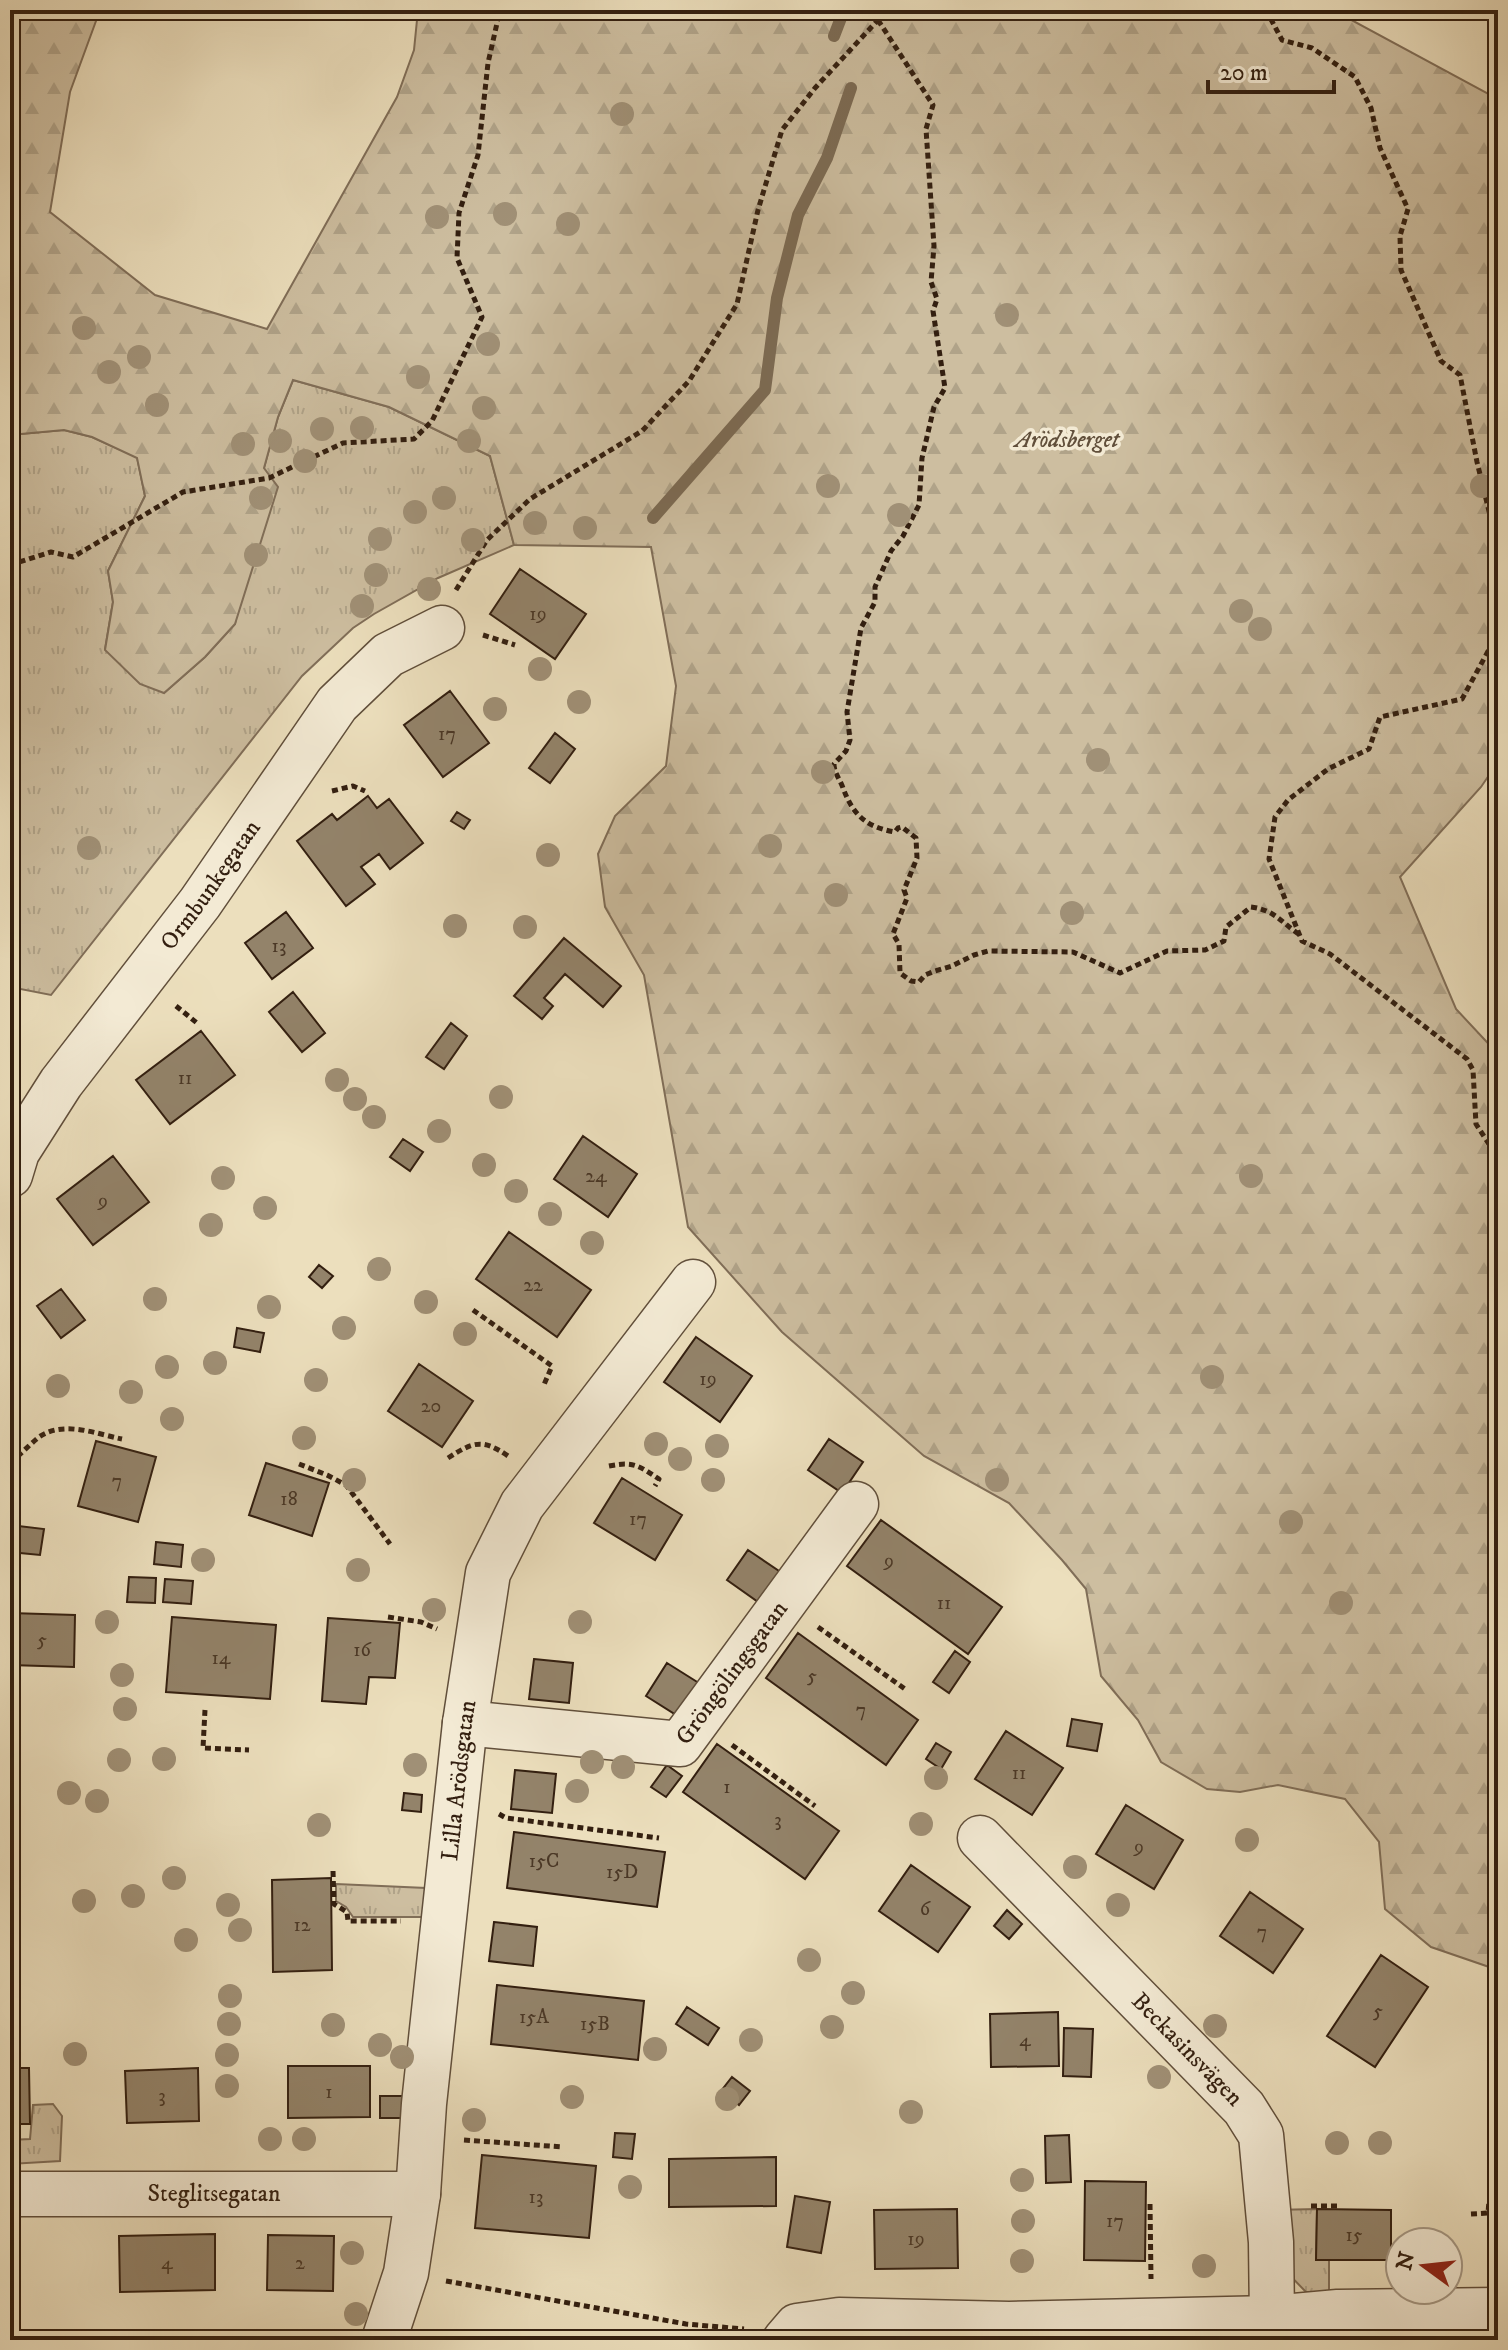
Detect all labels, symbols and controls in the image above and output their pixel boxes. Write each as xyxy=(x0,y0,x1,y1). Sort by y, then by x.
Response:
scale bar xyxy=(1208,44,1334,94)
text: 20 m xyxy=(1220,58,1268,88)
park label: Arödsberget xyxy=(1012,425,1121,455)
house number: 19 xyxy=(529,602,547,627)
house number: 17 xyxy=(438,722,456,747)
street label: Ormbunkegatan xyxy=(154,814,268,956)
house number: 13 xyxy=(272,934,286,959)
house number: 11 xyxy=(178,1066,192,1091)
house number: 24 xyxy=(585,1164,607,1189)
house number: 9 xyxy=(97,1189,108,1214)
house number: 22 xyxy=(523,1273,543,1298)
house number: 19 xyxy=(699,1367,717,1392)
house number: 20 xyxy=(421,1394,441,1419)
house number: 7 xyxy=(112,1469,122,1494)
house number: 18 xyxy=(280,1487,298,1512)
house number: 17 xyxy=(629,1507,647,1532)
house number: 9 xyxy=(883,1549,894,1574)
house number: 11 xyxy=(937,1591,951,1616)
street label: Gröngölingsgatan xyxy=(669,1595,795,1751)
house number: 5 xyxy=(37,1628,47,1653)
house number: 16 xyxy=(353,1638,371,1663)
house number: 14 xyxy=(212,1646,231,1671)
house number: 5 xyxy=(807,1664,817,1689)
street label: Lilla Arödsgatan xyxy=(435,1698,483,1862)
house number: 7 xyxy=(856,1698,866,1723)
house number: 11 xyxy=(1012,1761,1026,1786)
house number: 1 xyxy=(723,1775,731,1800)
house number: 3 xyxy=(774,1808,782,1833)
house number: 9 xyxy=(1133,1835,1144,1860)
house number: 15C xyxy=(529,1849,559,1874)
house number: 15D xyxy=(606,1860,638,1885)
house number: 6 xyxy=(920,1897,931,1922)
house number: 12 xyxy=(293,1913,311,1938)
house number: 7 xyxy=(1257,1920,1267,1945)
street label: Beckasinsvägen xyxy=(1125,1986,1249,2113)
house number: 5 xyxy=(1373,1999,1383,2024)
house number: 15A xyxy=(519,2005,549,2030)
house number: 15B xyxy=(580,2012,610,2037)
house number: 4 xyxy=(1019,2028,1031,2053)
house number: 1 xyxy=(325,2080,333,2105)
house number: 3 xyxy=(158,2084,166,2109)
street label: Steglitsegatan xyxy=(147,2179,281,2209)
house number: 13 xyxy=(529,2185,543,2210)
house number: 17 xyxy=(1106,2209,1124,2234)
house number: 15 xyxy=(1345,2223,1363,2248)
north arrow xyxy=(1384,2226,1464,2306)
house number: 19 xyxy=(907,2227,925,2252)
text: N xyxy=(1391,2249,1422,2273)
house number: 4 xyxy=(161,2251,173,2276)
house number: 2 xyxy=(295,2251,305,2276)

